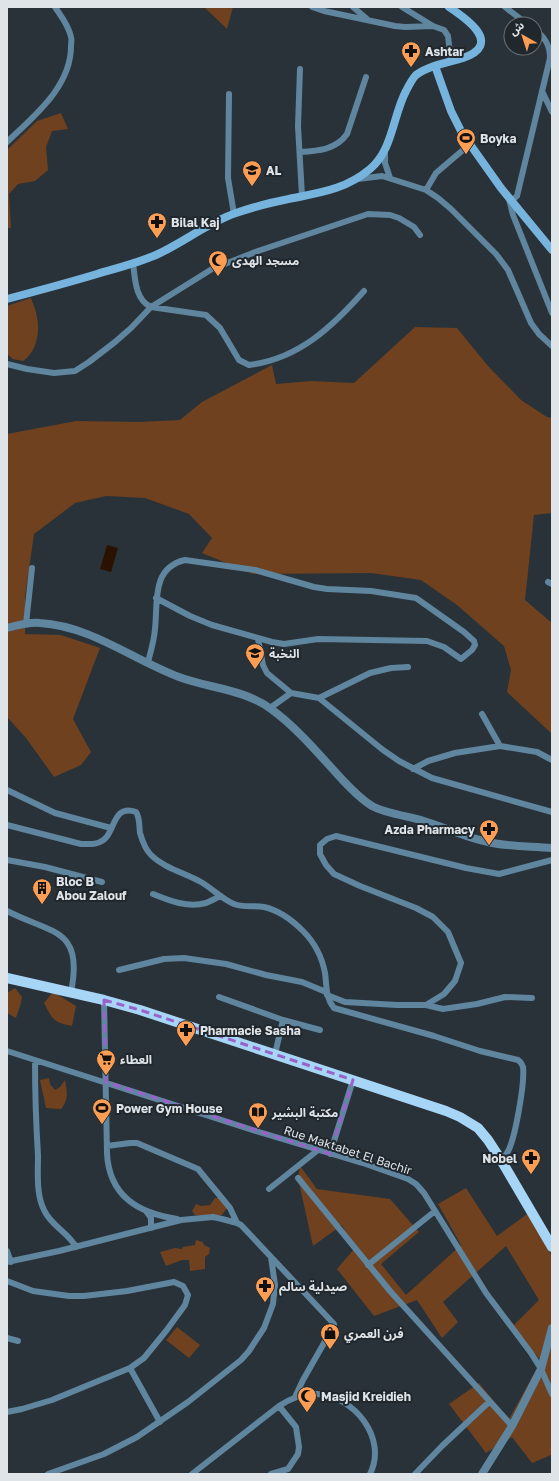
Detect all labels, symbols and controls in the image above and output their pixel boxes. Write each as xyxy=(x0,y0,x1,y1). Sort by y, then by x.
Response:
north arrow xyxy=(503,16,543,56)
text: ش xyxy=(506,18,527,38)
pharmacy icon: Ashtar xyxy=(400,40,422,68)
place label: Ashtar xyxy=(425,44,464,59)
sports icon: Boyka xyxy=(455,127,477,155)
place label: Boyka xyxy=(480,131,516,146)
school or university icon: AL xyxy=(241,159,263,187)
place label: AL xyxy=(266,163,282,178)
pharmacy icon: Bilal Kaj xyxy=(146,211,168,239)
place label: Bilal Kaj xyxy=(171,215,220,230)
mosque icon: مسجد الهدى xyxy=(207,249,229,277)
place label: مسجد الهدى xyxy=(232,253,299,268)
school or university icon: النخبة xyxy=(244,642,266,670)
place label: النخبة xyxy=(269,646,300,661)
pharmacy icon: Azda Pharmacy xyxy=(478,818,500,846)
place label: Azda Pharmacy xyxy=(385,822,476,837)
place label: Bloc B Abou Zalouf xyxy=(56,874,127,903)
building icon: Bloc B Abou Zalouf xyxy=(31,877,53,905)
pharmacy icon: Pharmacie Sasha xyxy=(175,1019,197,1047)
place label: Pharmacie Sasha xyxy=(200,1023,301,1038)
supermarket icon: العطاء xyxy=(95,1048,117,1076)
place label: العطاء xyxy=(120,1052,152,1067)
sports icon: Power Gym House xyxy=(91,1097,113,1125)
place label: Power Gym House xyxy=(116,1101,223,1116)
library icon: مكتبة البشير xyxy=(247,1101,269,1129)
place label: مكتبة البشير xyxy=(271,1105,338,1120)
street label: Rue Maktabet El Bachir xyxy=(282,1122,414,1178)
pharmacy icon: Nobel xyxy=(520,1147,542,1175)
place label: Nobel xyxy=(482,1151,517,1166)
pharmacy icon: صيدلية سالم xyxy=(254,1275,276,1303)
place label: صيدلية سالم xyxy=(279,1279,348,1296)
shop icon: فرن العمري xyxy=(319,1322,341,1350)
place label: فرن العمري xyxy=(344,1326,404,1343)
mosque icon: Masjid Kreidieh xyxy=(296,1385,318,1413)
place label: Masjid Kreidieh xyxy=(321,1389,411,1404)

